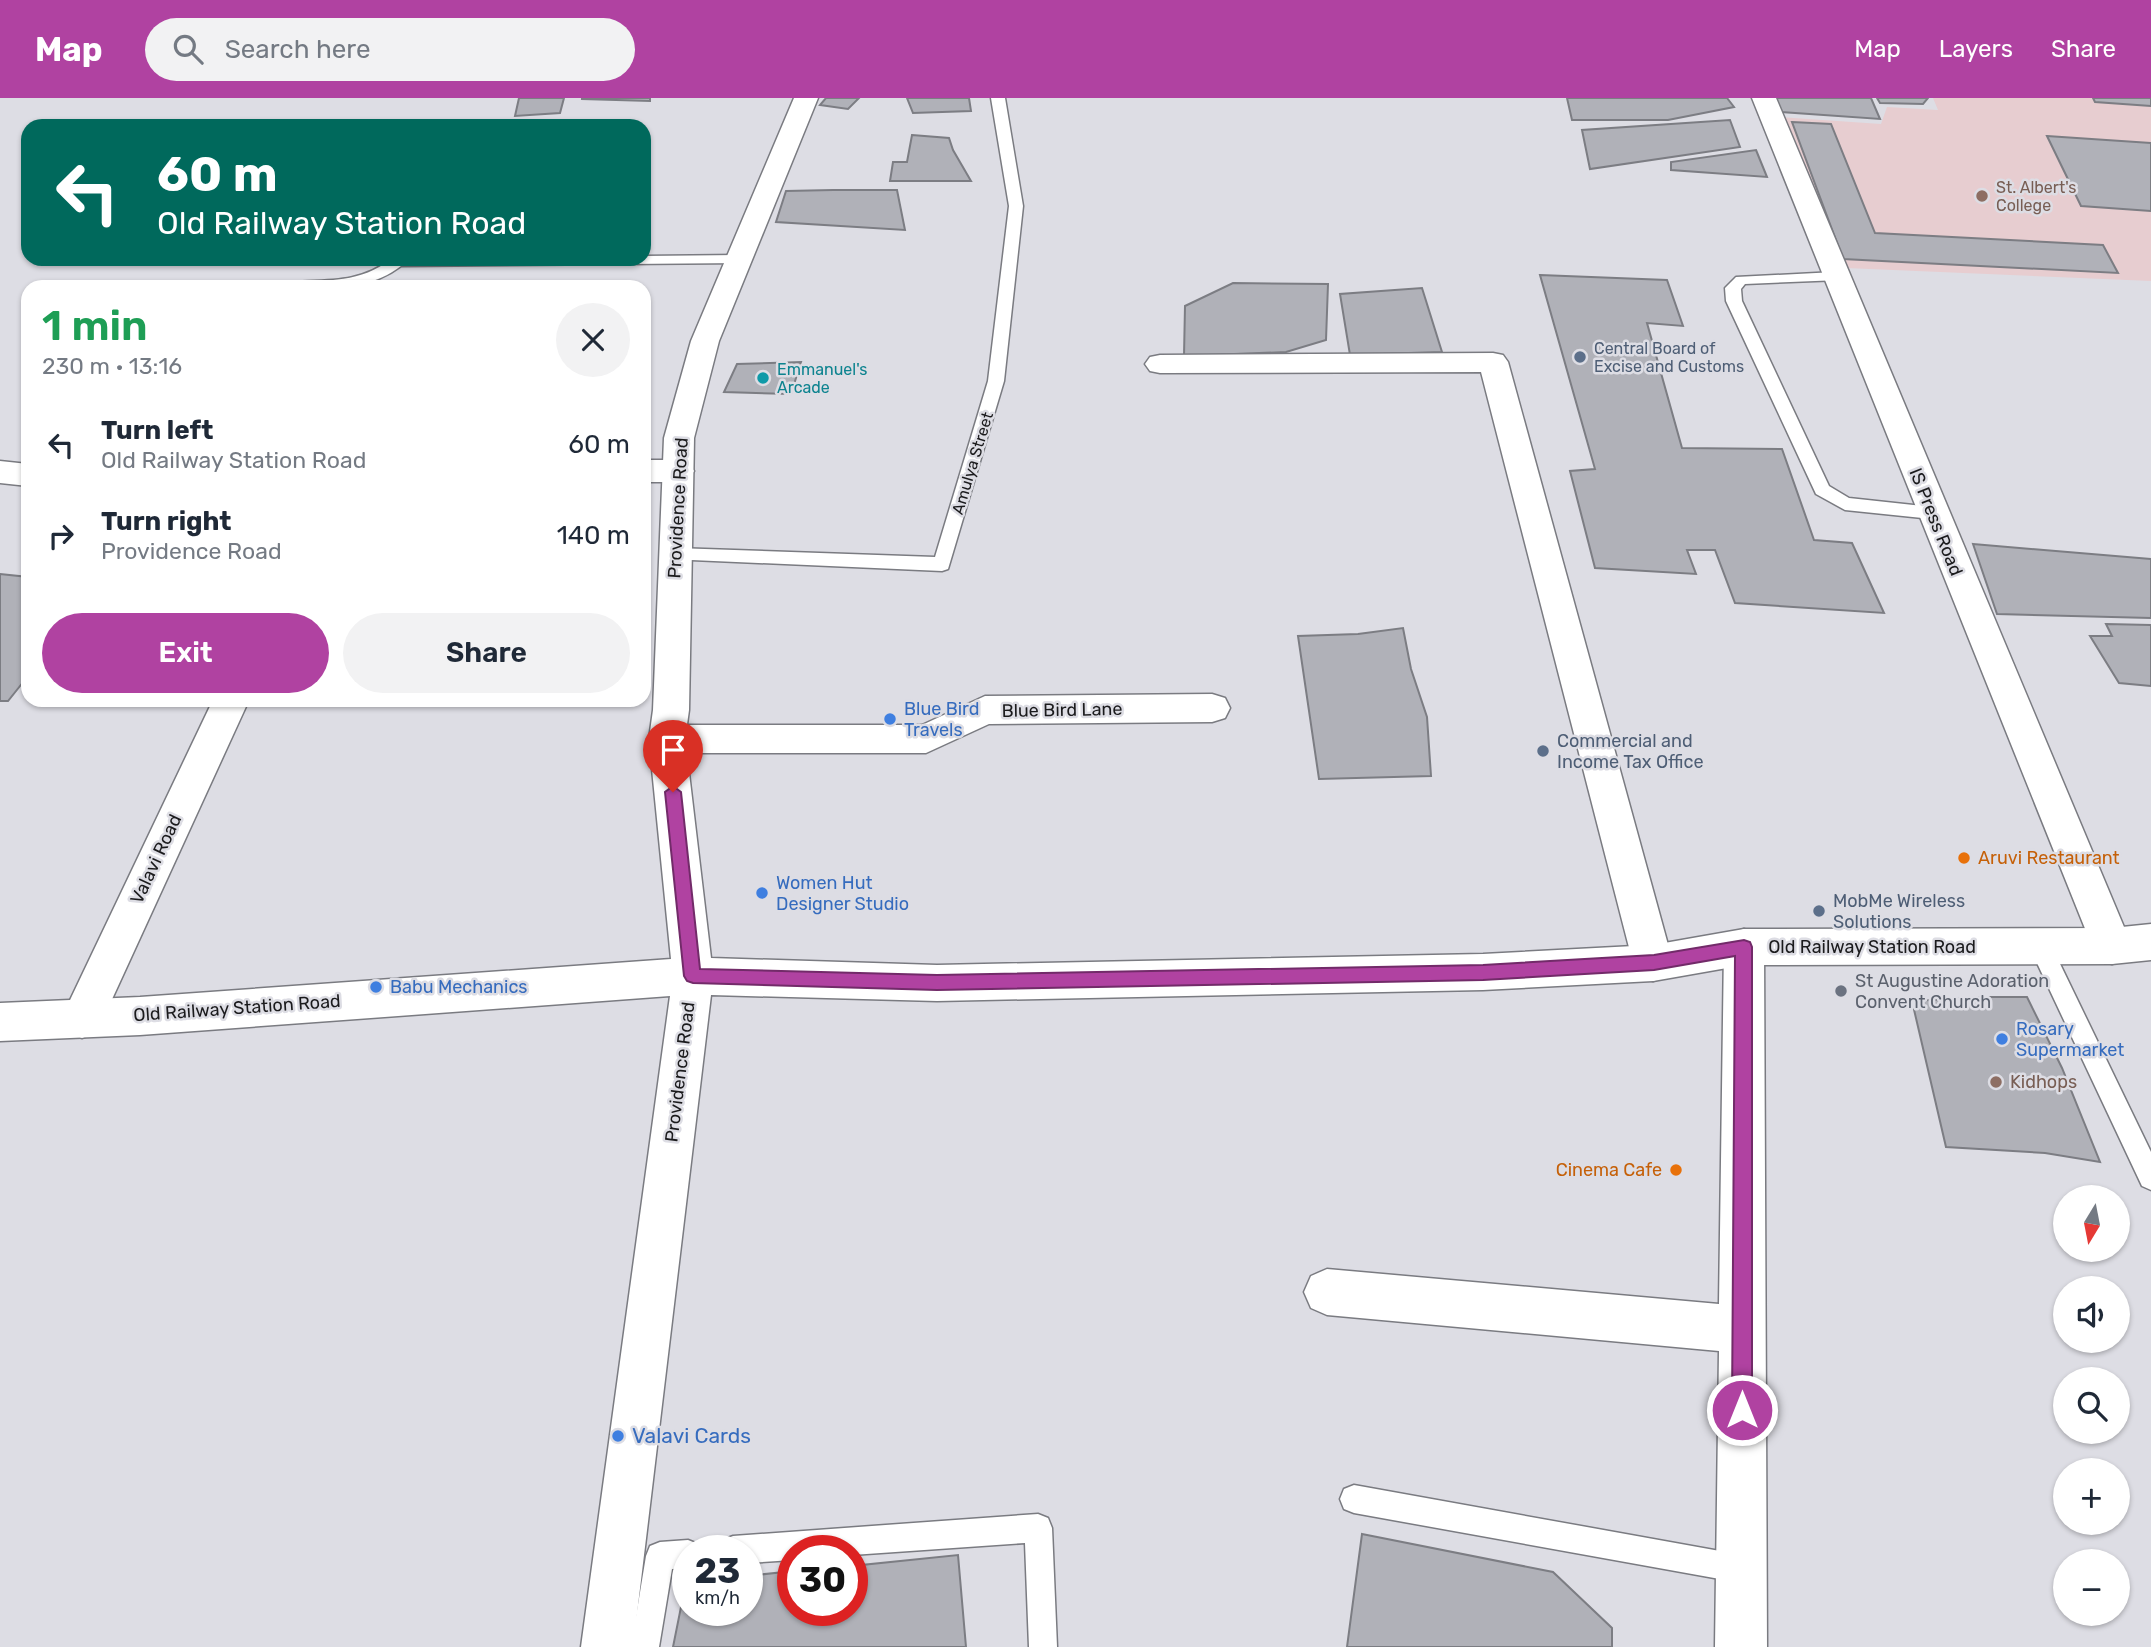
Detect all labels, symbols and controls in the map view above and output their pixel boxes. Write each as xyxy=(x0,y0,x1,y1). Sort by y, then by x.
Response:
search box xyxy=(145,18,635,81)
text: Map xyxy=(35,30,103,69)
icon: search xyxy=(169,30,207,68)
text: Search here xyxy=(225,34,370,65)
text: Map xyxy=(1854,35,1901,63)
text: Layers xyxy=(1939,35,2013,63)
text: Share xyxy=(2051,35,2116,63)
text: 60 m xyxy=(157,145,278,203)
icon: left xyxy=(42,147,133,238)
place label: St. Albert's College xyxy=(1996,178,2076,215)
marker: St. Albert's College xyxy=(1974,188,1990,204)
text: Old Railway Station Road xyxy=(157,204,526,242)
text: 1 min xyxy=(42,301,148,351)
button: close xyxy=(556,303,630,377)
place label: Central Board of Excise and Customs xyxy=(1594,339,1744,376)
marker: Central Board of Excise and Customs xyxy=(1572,349,1588,365)
text: 230 m · 13:16 xyxy=(42,352,182,380)
place label: Emmanuel's Arcade xyxy=(777,360,867,397)
marker: Emmanuel's Arcade xyxy=(755,370,771,386)
street label: Amulya Street xyxy=(948,410,997,517)
text: Turn left xyxy=(101,415,213,446)
icon: left xyxy=(42,426,80,464)
text: 60 m xyxy=(568,429,630,460)
street label: Providence Road xyxy=(663,437,693,579)
text: Old Railway Station Road xyxy=(101,446,366,474)
street label: IS Press Road xyxy=(1904,465,1968,579)
text: Turn right xyxy=(101,506,231,537)
icon: right xyxy=(42,517,80,555)
text: 140 m xyxy=(557,520,630,551)
text: Providence Road xyxy=(101,537,282,565)
button: Exit xyxy=(42,613,329,693)
button: Share xyxy=(343,613,630,693)
place label: Blue Bird Travels xyxy=(904,698,979,741)
street label: Blue Bird Lane xyxy=(1001,698,1123,722)
marker: Blue Bird Travels xyxy=(882,711,898,727)
pin xyxy=(643,720,703,792)
place label: Commercial and Income Tax Office xyxy=(1557,730,1704,773)
icon: arrive xyxy=(654,731,692,769)
marker: Commercial and Income Tax Office xyxy=(1535,743,1551,759)
street label: Valavi Road xyxy=(126,811,186,907)
place label: Aruvi Restaurant xyxy=(1978,847,2120,869)
marker: Aruvi Restaurant xyxy=(1956,850,1972,866)
place label: Women Hut Designer Studio xyxy=(776,872,909,915)
marker: Women Hut Designer Studio xyxy=(754,885,770,901)
place label: MobMe Wireless Solutions xyxy=(1833,890,1965,933)
marker: MobMe Wireless Solutions xyxy=(1811,903,1827,919)
street label: Old Railway Station Road xyxy=(1768,936,1976,958)
place label: St Augustine Adoration Convent Church xyxy=(1855,970,2049,1013)
place label: Babu Mechanics xyxy=(390,976,528,998)
marker: Babu Mechanics xyxy=(368,979,384,995)
marker: St Augustine Adoration Convent Church xyxy=(1833,983,1849,999)
street label: Old Railway Station Road xyxy=(133,990,341,1026)
street label: Providence Road xyxy=(660,1001,700,1143)
place label: Rosary Supermarket xyxy=(2016,1018,2124,1061)
marker: Rosary Supermarket xyxy=(1994,1031,2010,1047)
place label: Kidhops xyxy=(2010,1071,2077,1093)
marker: Kidhops xyxy=(1988,1074,2004,1090)
place label: Cinema Cafe xyxy=(1556,1159,1662,1181)
marker: Cinema Cafe xyxy=(1668,1162,1684,1178)
north arrow xyxy=(2053,1185,2130,1262)
map controls xyxy=(2053,1185,2130,1626)
button: sound xyxy=(2053,1276,2130,1353)
button: search xyxy=(2053,1367,2130,1444)
position arrow xyxy=(1705,1373,1779,1447)
place label: Valavi Cards xyxy=(632,1423,751,1448)
marker: Valavi Cards xyxy=(610,1428,626,1444)
button: + xyxy=(2053,1458,2130,1535)
speed limit sign: 30 xyxy=(777,1535,868,1626)
button: − xyxy=(2053,1549,2130,1626)
text: 23 xyxy=(695,1550,740,1592)
text: km/h xyxy=(695,1587,740,1609)

